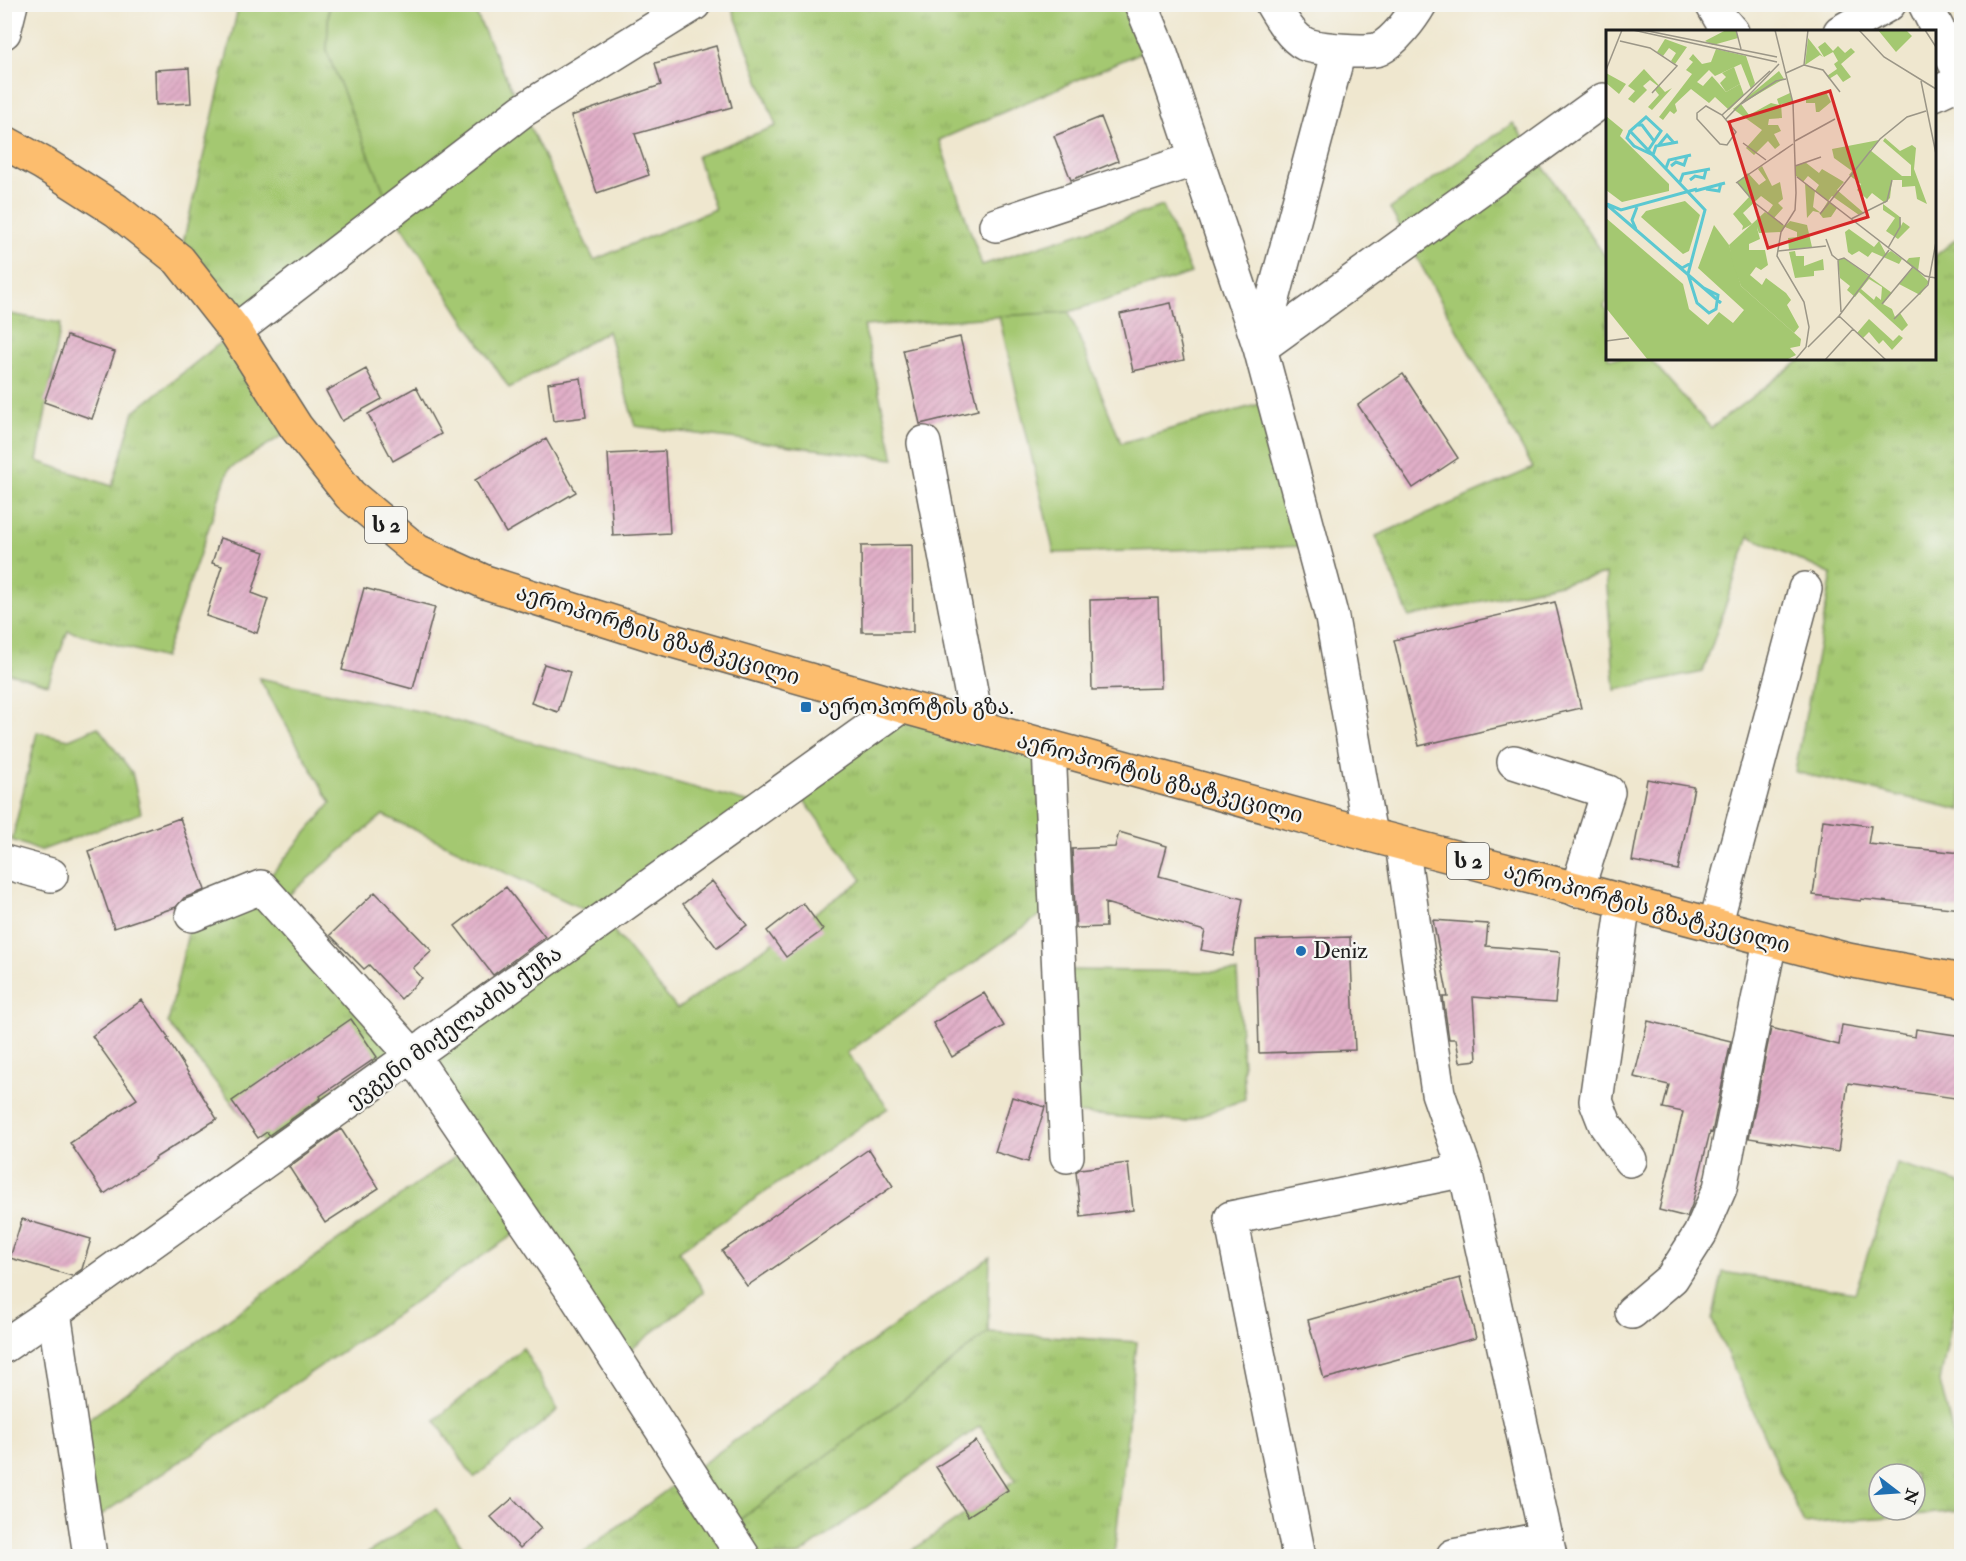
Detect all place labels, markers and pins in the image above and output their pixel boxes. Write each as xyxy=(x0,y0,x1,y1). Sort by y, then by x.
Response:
place label: აეროპორტის გზა. xyxy=(818,693,1014,721)
marker: აეროპორტის გზა. xyxy=(799,700,813,714)
place label: Deniz xyxy=(1313,937,1368,965)
marker: Deniz xyxy=(1294,944,1308,958)

